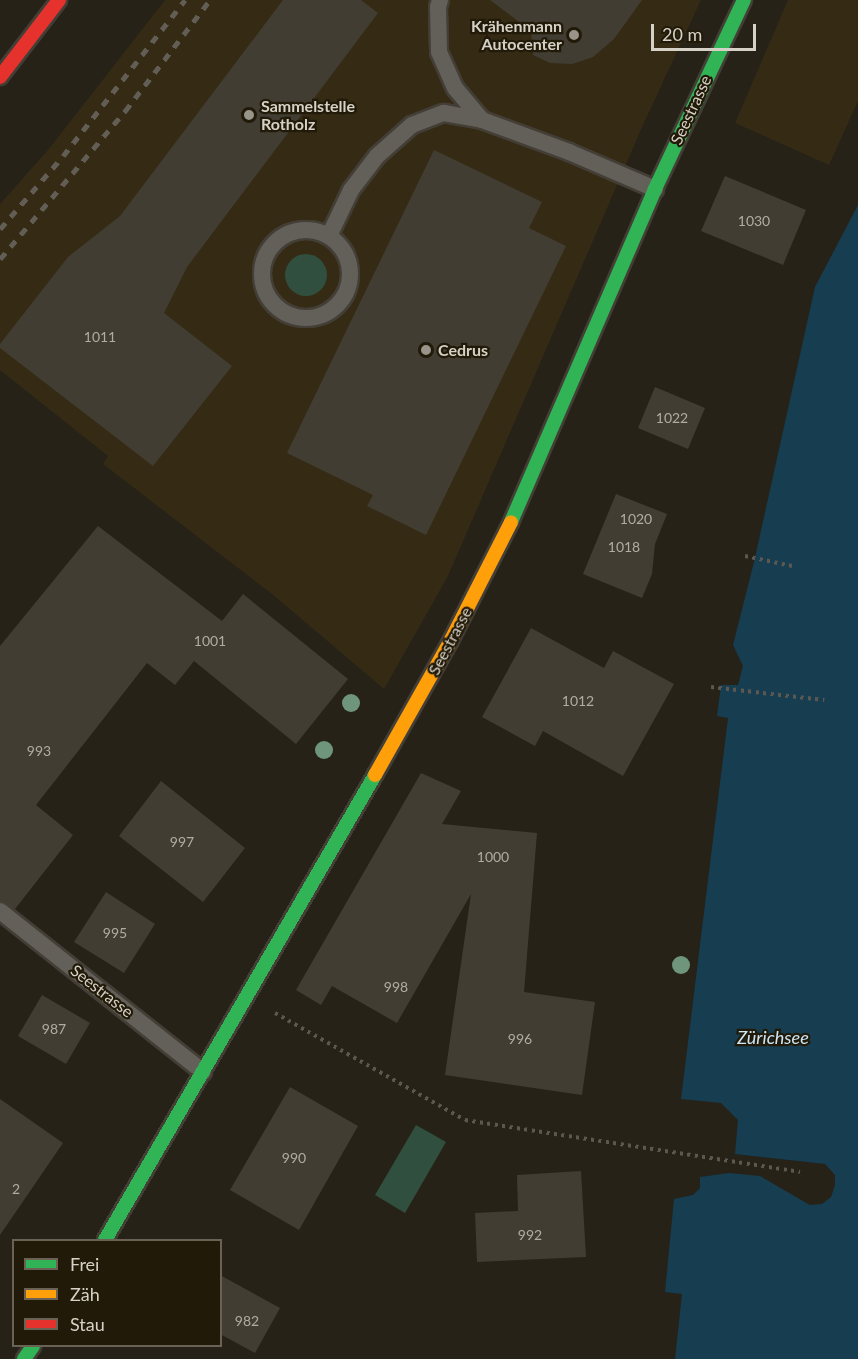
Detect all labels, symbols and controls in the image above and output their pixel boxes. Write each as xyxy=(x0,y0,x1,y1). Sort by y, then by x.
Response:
scale bar xyxy=(654,12,759,50)
place label: Krähenmann Autocenter xyxy=(471,16,562,54)
text: 20 m xyxy=(662,23,702,45)
marker: Krähenmann Autocenter xyxy=(567,28,581,42)
street label: Seestrasse xyxy=(667,72,715,148)
place label: Sammelstelle Rotholz xyxy=(261,96,355,134)
marker: Sammelstelle Rotholz xyxy=(242,108,256,122)
house number: 1030 xyxy=(738,213,770,229)
house number: 1011 xyxy=(84,329,116,345)
place label: Cedrus xyxy=(438,340,488,360)
marker: Cedrus xyxy=(419,343,433,357)
house number: 1022 xyxy=(656,410,688,426)
house number: 1020 xyxy=(620,511,652,527)
house number: 1018 xyxy=(608,539,640,555)
street label: Seestrasse xyxy=(424,604,476,678)
house number: 1001 xyxy=(194,633,226,649)
house number: 1012 xyxy=(562,693,594,709)
house number: 993 xyxy=(27,743,51,759)
house number: 997 xyxy=(170,834,194,850)
house number: 1000 xyxy=(477,849,509,865)
house number: 995 xyxy=(103,925,127,941)
street label: Seestrasse xyxy=(67,961,137,1021)
house number: 998 xyxy=(384,979,408,995)
house number: 987 xyxy=(42,1021,66,1037)
water label: Zürichsee xyxy=(737,1026,809,1048)
house number: 996 xyxy=(508,1031,532,1047)
house number: 990 xyxy=(282,1150,306,1166)
house number: 2 xyxy=(12,1181,20,1197)
house number: 992 xyxy=(518,1227,542,1243)
legend xyxy=(12,1239,222,1347)
text: Frei xyxy=(70,1253,99,1275)
text: Zäh xyxy=(70,1283,100,1305)
text: Stau xyxy=(70,1313,105,1335)
house number: 982 xyxy=(235,1313,259,1329)

